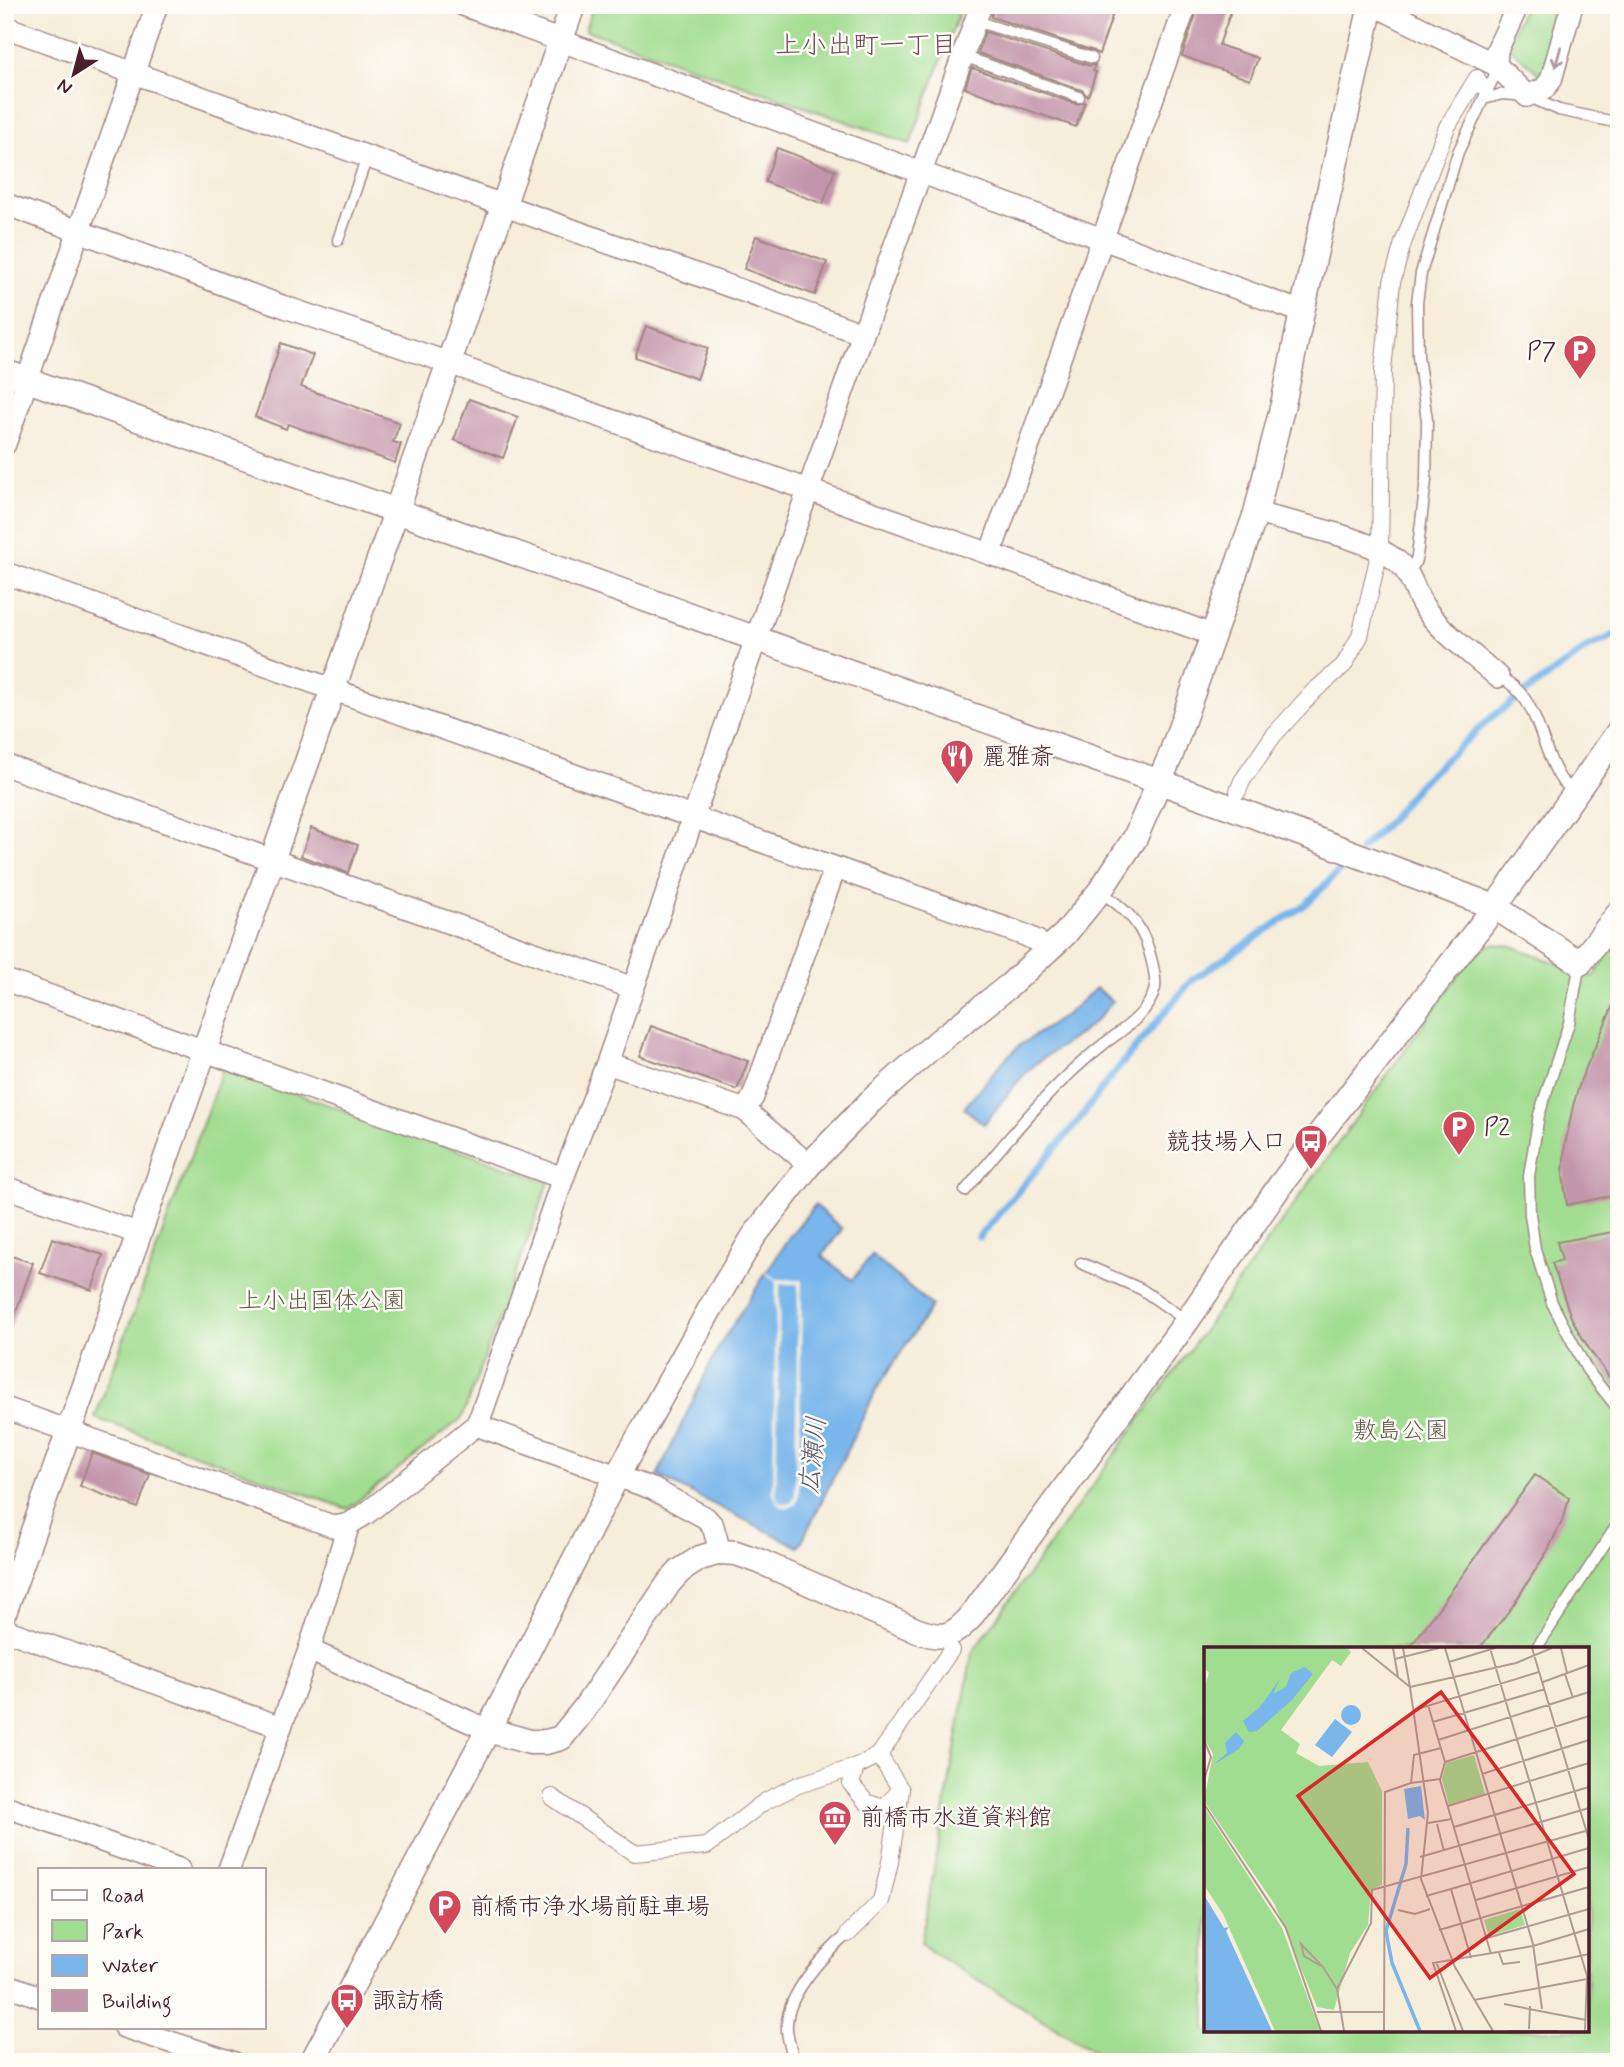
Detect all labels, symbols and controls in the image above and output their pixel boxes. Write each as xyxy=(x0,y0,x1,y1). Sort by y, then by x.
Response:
district label: 上小出町一丁目 xyxy=(775,29,957,63)
north arrow xyxy=(38,38,108,108)
one-way arrow xyxy=(1551,45,1564,68)
text: N xyxy=(52,73,77,100)
parking icon: P7 xyxy=(1561,332,1599,381)
place label: P7 xyxy=(1527,337,1556,368)
restaurant icon: 麗雅斎 xyxy=(938,737,976,786)
place label: 麗雅斎 xyxy=(982,742,1054,773)
parking icon: P2 xyxy=(1440,1108,1478,1157)
place label: P2 xyxy=(1484,1113,1510,1144)
bus stop icon: 競技場入口 xyxy=(1292,1122,1330,1171)
place label: 競技場入口 xyxy=(1166,1127,1286,1158)
park label: 上小出国体公園 xyxy=(238,1286,406,1317)
water label: 広瀬川 xyxy=(793,1415,835,1496)
park label: 敷島公園 xyxy=(1353,1416,1449,1447)
inset map xyxy=(1204,1647,1589,2032)
museum icon: 前橋市水道資料館 xyxy=(816,1798,854,1847)
place label: 前橋市水道資料館 xyxy=(860,1803,1052,1834)
legend xyxy=(38,1868,266,2028)
text: Road xyxy=(102,1882,144,1910)
parking icon: 前橋市浄水場前駐車場 xyxy=(426,1887,464,1936)
place label: 前橋市浄水場前駐車場 xyxy=(470,1892,710,1923)
text: Park xyxy=(102,1918,144,1946)
text: Water xyxy=(102,1952,158,1980)
bus stop icon: 諏訪橋 xyxy=(328,1981,366,2030)
place label: 諏訪橋 xyxy=(372,1986,444,2017)
text: Building xyxy=(102,1988,172,2018)

